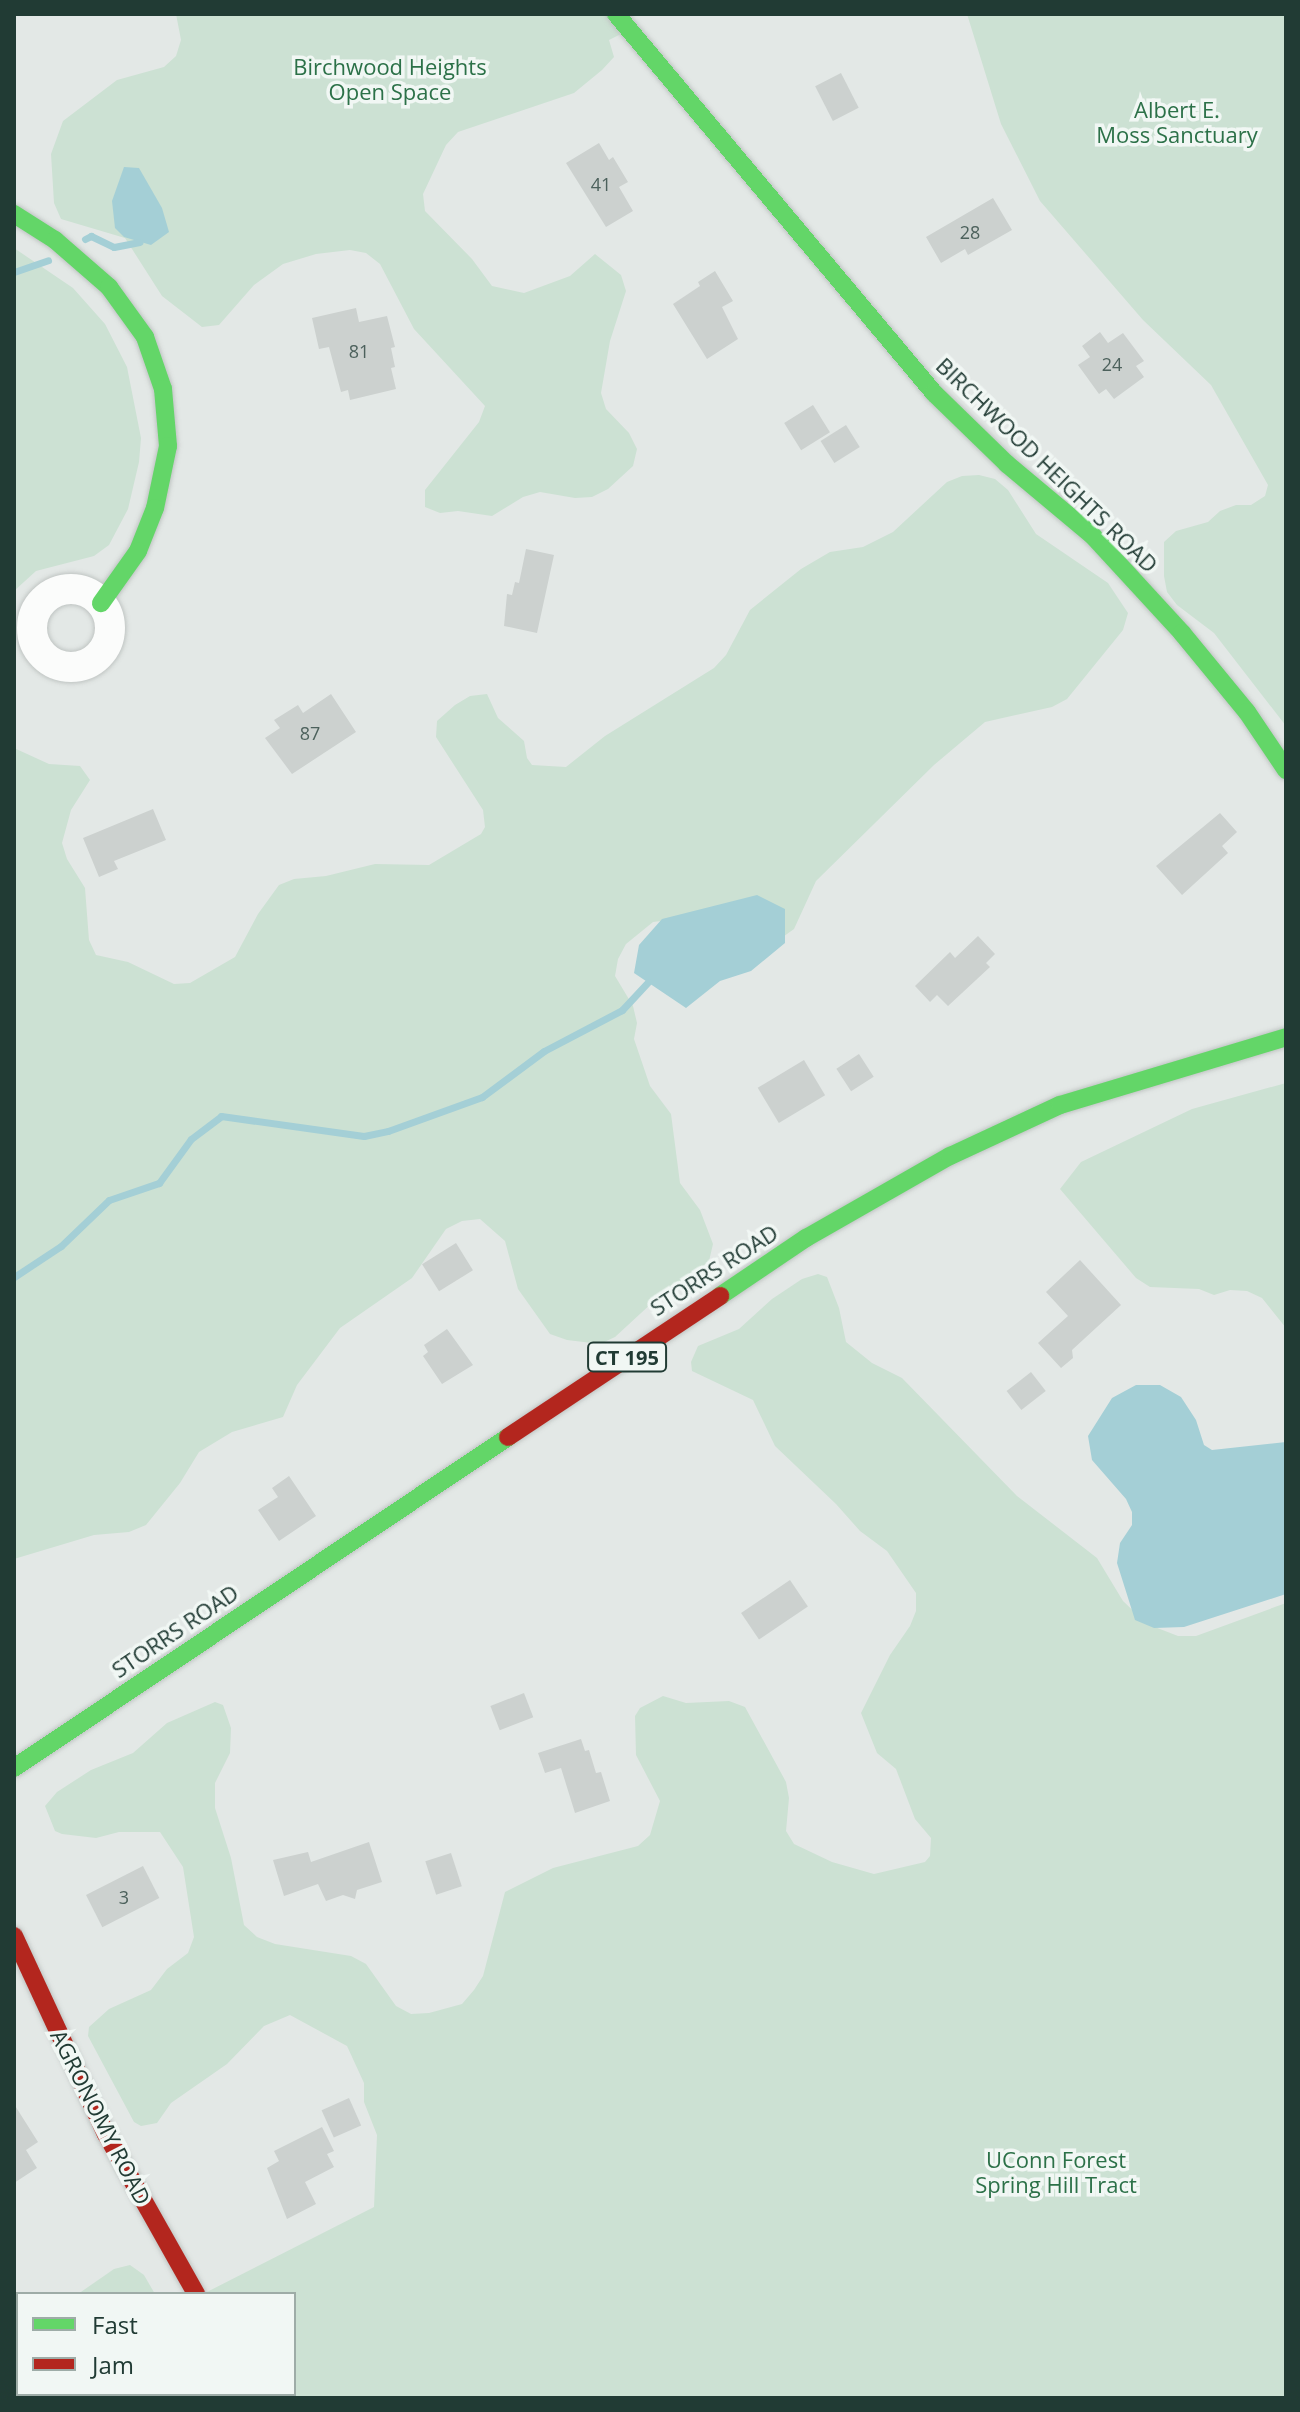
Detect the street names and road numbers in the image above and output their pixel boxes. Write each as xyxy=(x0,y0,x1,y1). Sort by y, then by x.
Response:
street label: BIRCHWOOD HEIGHTS ROAD xyxy=(931,352,1163,578)
street label: STORRS ROAD xyxy=(645,1219,783,1321)
road number: CT 195 xyxy=(587,1341,667,1373)
street label: STORRS ROAD xyxy=(107,1579,243,1683)
street label: AGRONOMY ROAD xyxy=(46,2025,156,2209)

